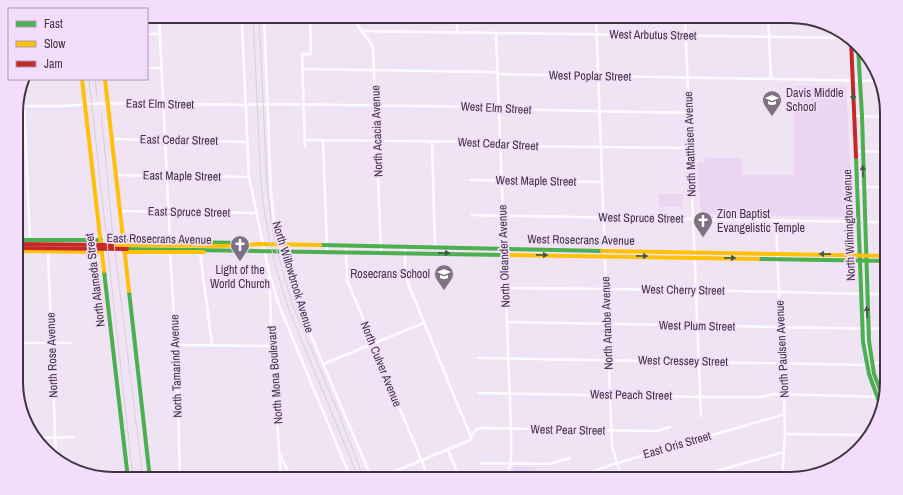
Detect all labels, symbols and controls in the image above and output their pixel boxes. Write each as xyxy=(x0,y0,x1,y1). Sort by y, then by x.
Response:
legend xyxy=(8,8,148,80)
text: Fast xyxy=(44,16,63,32)
street label: West Arbutus Street xyxy=(609,26,697,44)
text: Slow xyxy=(44,36,66,52)
text: Jam xyxy=(44,56,63,72)
street label: West Poplar Street xyxy=(549,67,632,85)
street label: North Acacia Avenue xyxy=(367,85,387,177)
place label: Davis Middle School xyxy=(786,85,843,115)
school or university icon: Davis Middle School xyxy=(761,89,783,117)
one-way arrow xyxy=(850,89,857,101)
street label: North Matthisen Avenue xyxy=(680,91,700,197)
street label: East Elm Street xyxy=(126,95,195,113)
street label: West Elm Street xyxy=(460,98,532,118)
street label: East Cedar Street xyxy=(140,131,219,149)
street label: West Cedar Street xyxy=(457,134,539,154)
one-way arrow xyxy=(860,165,867,177)
street label: East Maple Street xyxy=(143,167,222,185)
street label: North Wilmington Avenue xyxy=(839,169,859,281)
street label: West Maple Street xyxy=(495,172,577,190)
street label: East Spruce Street xyxy=(148,203,231,221)
street label: North Oleander Avenue xyxy=(494,204,514,308)
place label: Zion Baptist Evangelistic Temple xyxy=(717,206,805,236)
street label: West Spruce Street xyxy=(598,209,684,227)
church icon: Zion Baptist Evangelistic Temple xyxy=(692,210,714,238)
street label: North Willowbrook Avenue xyxy=(268,219,318,335)
street label: East Rosecrans Avenue xyxy=(106,230,212,248)
street label: West Rosecrans Avenue xyxy=(527,231,635,249)
street label: North Alameda Street xyxy=(81,232,109,328)
church icon: Light of the World Church xyxy=(229,234,251,262)
one-way arrow xyxy=(438,250,451,256)
one-way arrow xyxy=(819,251,831,258)
one-way arrow xyxy=(536,252,549,258)
one-way arrow xyxy=(636,253,649,259)
one-way arrow xyxy=(724,255,737,261)
place label: Light of the World Church xyxy=(210,262,270,292)
school or university icon: Rosecrans School xyxy=(433,263,455,291)
place label: Rosecrans School xyxy=(350,266,430,282)
street label: North Aranbe Avenue xyxy=(597,276,617,370)
street label: West Cherry Street xyxy=(641,281,725,299)
street label: North Paulsen Avenue xyxy=(771,300,793,398)
one-way arrow xyxy=(864,306,871,318)
street label: North Rose Avenue xyxy=(43,312,61,398)
street label: North Tamarind Avenue xyxy=(166,314,186,418)
street label: West Plum Street xyxy=(659,317,736,335)
street label: North Culver Avenue xyxy=(357,319,405,409)
street label: North Mona Boulevard xyxy=(264,325,286,425)
street label: West Cressey Street xyxy=(638,352,728,370)
street label: West Peach Street xyxy=(590,386,672,404)
street label: West Pear Street xyxy=(530,421,606,439)
street label: East Oris Street xyxy=(641,428,713,462)

